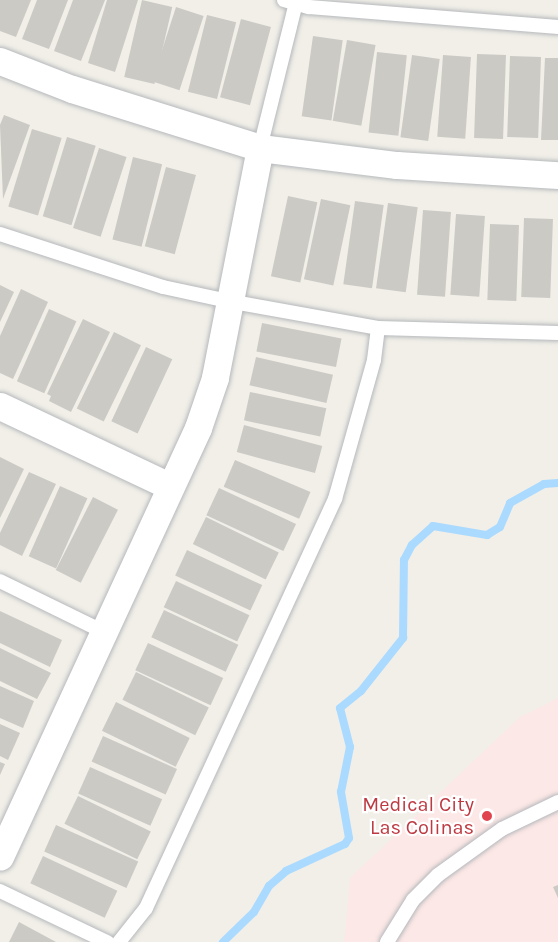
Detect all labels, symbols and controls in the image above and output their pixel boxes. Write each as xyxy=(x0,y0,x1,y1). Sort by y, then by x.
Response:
place label: Medical City Las Colinas xyxy=(362,792,474,839)
marker: Medical City Las Colinas xyxy=(478,807,496,825)

